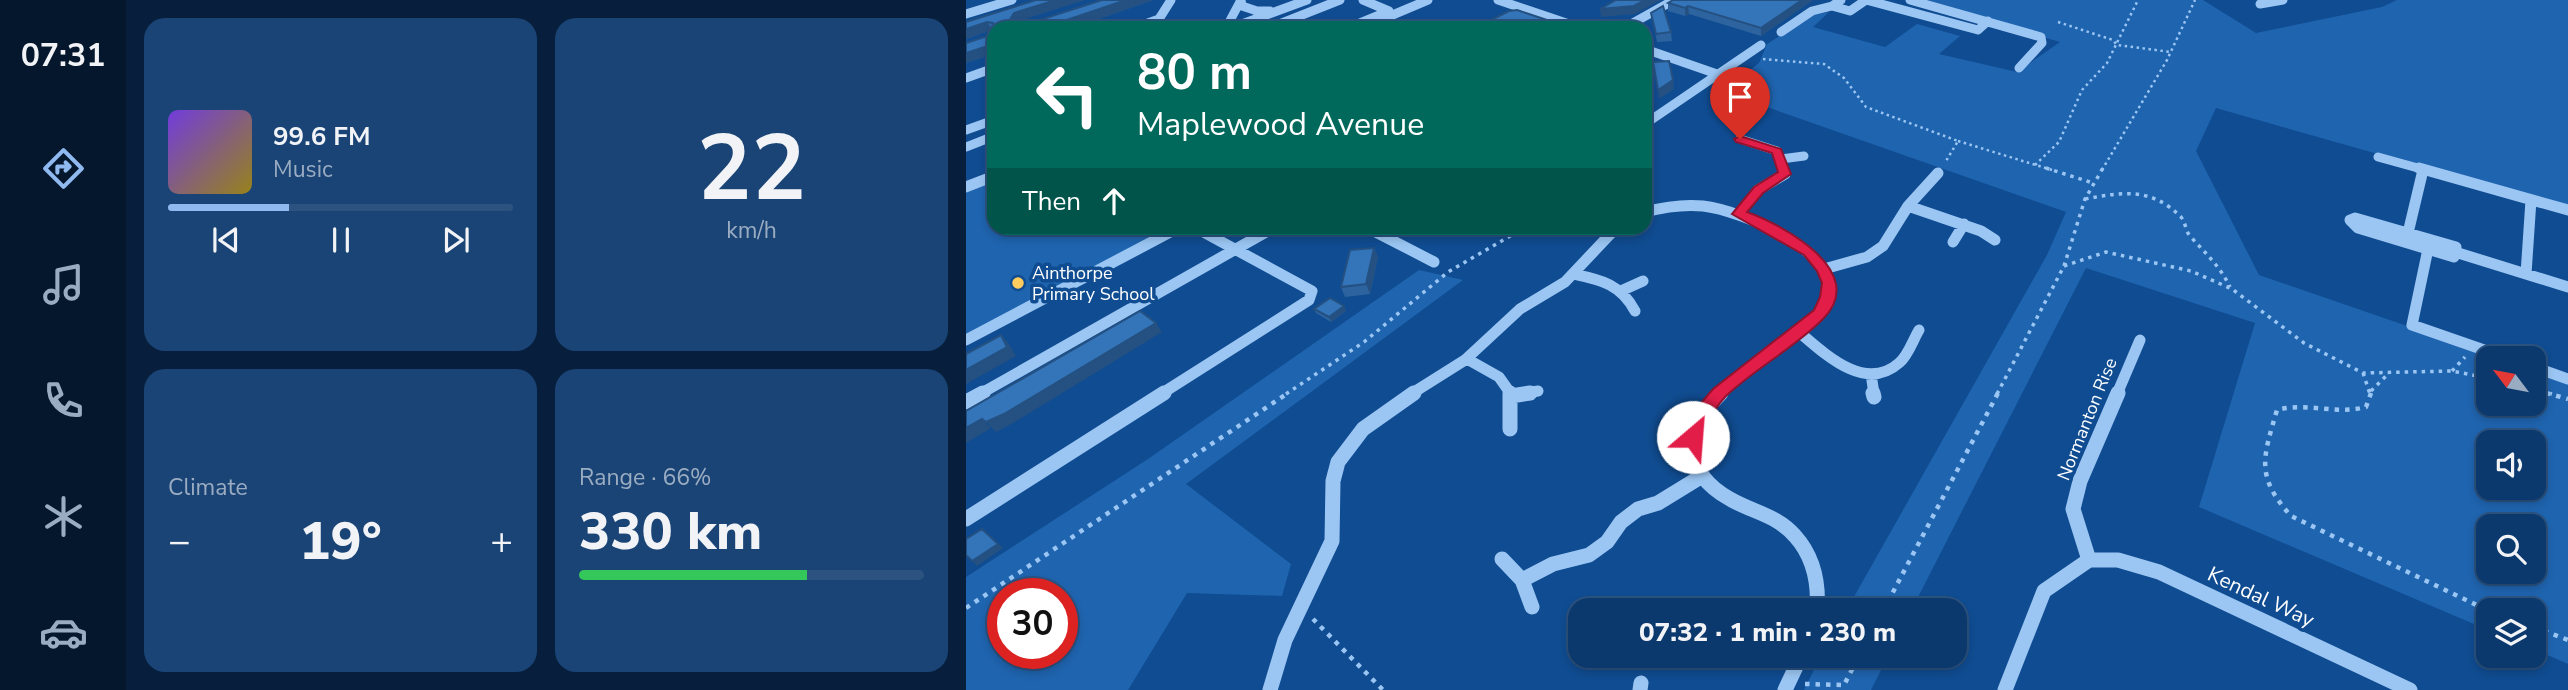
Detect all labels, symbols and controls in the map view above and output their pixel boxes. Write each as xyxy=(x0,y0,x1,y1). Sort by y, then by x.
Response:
text: 07:31 xyxy=(21,34,105,77)
text: 80 m xyxy=(1137,39,1252,106)
icon: left xyxy=(1022,49,1113,140)
pin xyxy=(1710,67,1770,139)
icon: arrive xyxy=(1721,78,1759,116)
text: Maplewood Avenue xyxy=(1137,103,1424,146)
text: 22 xyxy=(697,107,806,231)
text: 99.6 FM xyxy=(273,119,370,154)
icon: directions xyxy=(39,144,88,193)
text: Music xyxy=(273,154,333,185)
icon: ahead xyxy=(1095,182,1133,220)
text: Then xyxy=(1022,184,1081,219)
text: km/h xyxy=(726,215,777,246)
icon: previous xyxy=(207,221,245,259)
icon: pause xyxy=(322,221,360,259)
icon: next xyxy=(437,221,475,259)
icon: music xyxy=(39,260,88,309)
place label: Ainthorpe Primary School xyxy=(1032,261,1155,306)
marker: Ainthorpe Primary School xyxy=(1010,275,1026,291)
north arrow xyxy=(2476,346,2546,416)
map controls xyxy=(2476,346,2546,668)
street label: Normanton Rise xyxy=(2051,354,2123,484)
icon: phone xyxy=(39,376,88,425)
position arrow xyxy=(1656,400,1730,474)
button: sound xyxy=(2476,430,2546,500)
text: Range · 66% xyxy=(579,462,711,493)
text: Climate xyxy=(168,472,248,503)
icon: climate xyxy=(39,492,88,541)
text: 330 km xyxy=(579,496,762,567)
text: 19° xyxy=(299,506,382,577)
button: search xyxy=(2476,514,2546,584)
text: − xyxy=(168,516,191,567)
text: + xyxy=(490,516,513,567)
street label: Kendal Way xyxy=(2203,560,2319,634)
speed limit sign: 30 xyxy=(987,578,1078,669)
button: layers xyxy=(2476,598,2546,668)
icon: car xyxy=(39,608,88,657)
text: 07:32 · 1 min · 230 m xyxy=(1639,615,1896,650)

